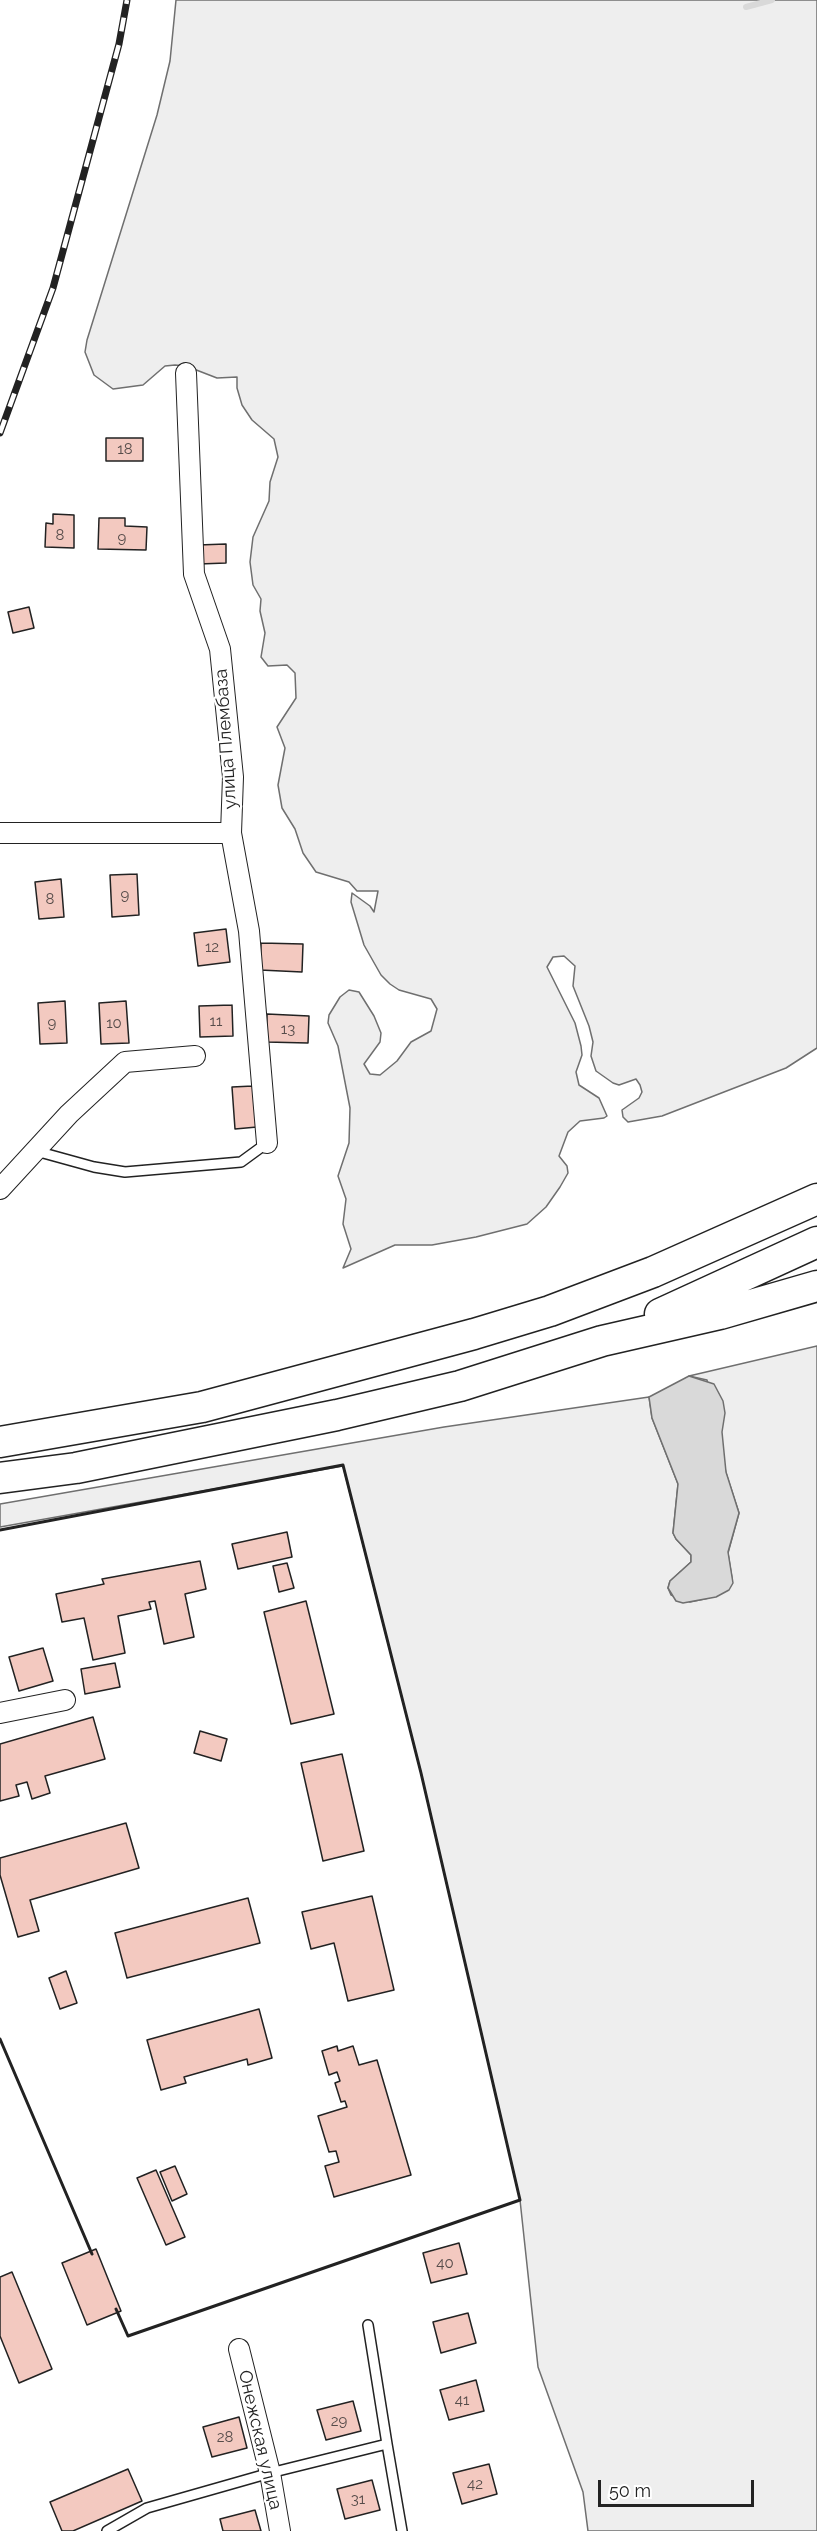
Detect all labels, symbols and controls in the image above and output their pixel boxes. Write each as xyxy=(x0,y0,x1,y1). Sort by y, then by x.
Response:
house number: 18 xyxy=(117,440,133,458)
house number: 8 xyxy=(56,526,64,544)
house number: 9 xyxy=(118,529,126,547)
street label: улица Плембаза xyxy=(210,668,242,810)
house number: 9 xyxy=(121,886,129,904)
house number: 8 xyxy=(46,890,54,908)
house number: 12 xyxy=(205,938,219,956)
house number: 11 xyxy=(210,1012,222,1030)
house number: 9 xyxy=(48,1014,56,1032)
house number: 10 xyxy=(106,1014,122,1032)
house number: 13 xyxy=(281,1020,295,1038)
house number: 40 xyxy=(436,2254,454,2272)
street label: Онежская улица xyxy=(233,2368,287,2512)
house number: 41 xyxy=(455,2391,469,2409)
house number: 29 xyxy=(331,2412,347,2430)
house number: 28 xyxy=(217,2428,233,2446)
scale bar xyxy=(601,2468,757,2506)
house number: 42 xyxy=(467,2475,483,2493)
text: 50 m xyxy=(609,2480,651,2501)
house number: 31 xyxy=(351,2490,365,2508)

